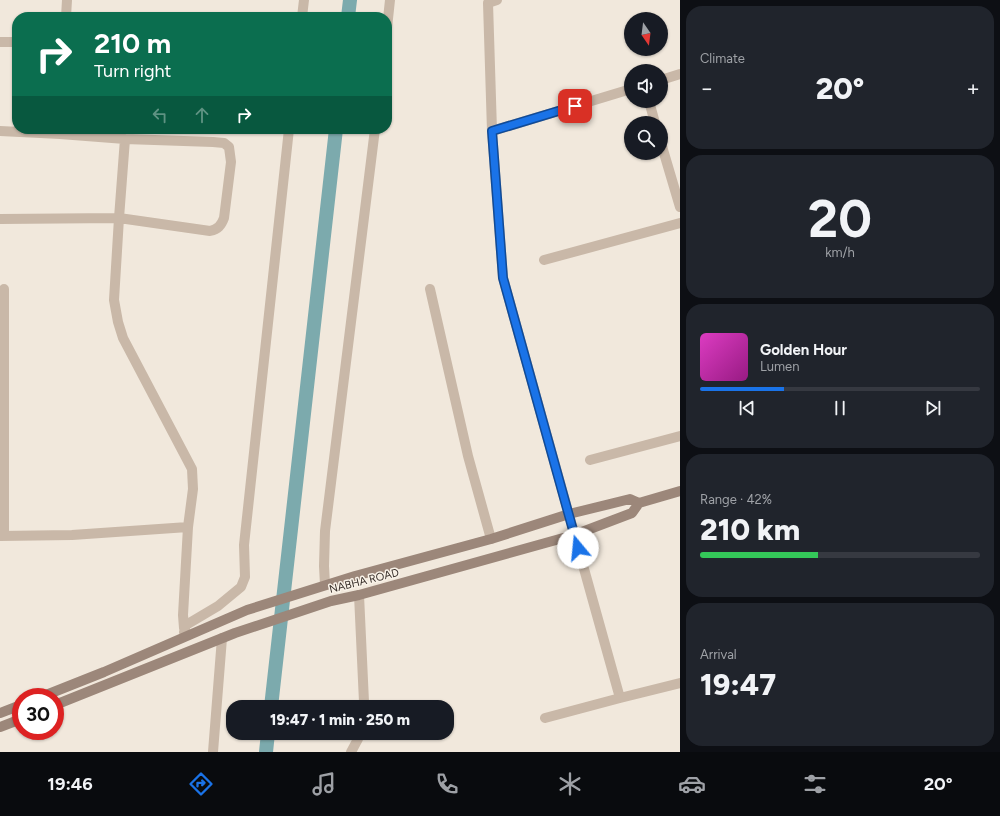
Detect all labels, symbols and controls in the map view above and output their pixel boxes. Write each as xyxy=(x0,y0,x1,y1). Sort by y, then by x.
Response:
north arrow xyxy=(624,12,668,56)
map controls xyxy=(624,12,668,160)
text: 210 m xyxy=(94,26,171,60)
icon: right xyxy=(28,28,80,80)
text: Climate xyxy=(700,51,745,66)
text: Turn right xyxy=(94,60,171,82)
button: sound xyxy=(624,64,668,108)
text: 20° xyxy=(816,70,864,107)
text: − xyxy=(700,75,714,102)
text: + xyxy=(966,75,980,102)
pin xyxy=(558,89,592,123)
icon: arrive xyxy=(564,95,586,117)
icon: left xyxy=(149,104,171,126)
icon: ahead xyxy=(191,104,213,126)
icon: right xyxy=(233,104,255,126)
button: search xyxy=(624,116,668,160)
text: 20 xyxy=(808,188,872,250)
text: km/h xyxy=(825,245,855,260)
text: Golden Hour xyxy=(760,341,847,359)
text: Lumen xyxy=(760,359,799,374)
icon: previous xyxy=(736,397,758,419)
icon: pause xyxy=(829,397,851,419)
icon: next xyxy=(922,397,944,419)
text: Range · 42% xyxy=(700,492,772,507)
text: 210 km xyxy=(700,511,800,548)
position arrow xyxy=(557,527,599,569)
street label: NABHA ROAD xyxy=(328,566,401,596)
text: Arrival xyxy=(700,647,737,662)
text: 19:47 xyxy=(700,666,776,703)
speed limit sign: 30 xyxy=(12,688,64,740)
text: 19:47 · 1 min · 250 m xyxy=(270,711,410,729)
icon: directions xyxy=(187,770,215,798)
icon: music xyxy=(310,770,338,798)
icon: phone xyxy=(433,770,461,798)
icon: climate xyxy=(556,770,584,798)
icon: car xyxy=(678,770,706,798)
icon: filters xyxy=(801,770,829,798)
text: 19:46 xyxy=(47,773,93,795)
text: 20° xyxy=(924,773,953,795)

